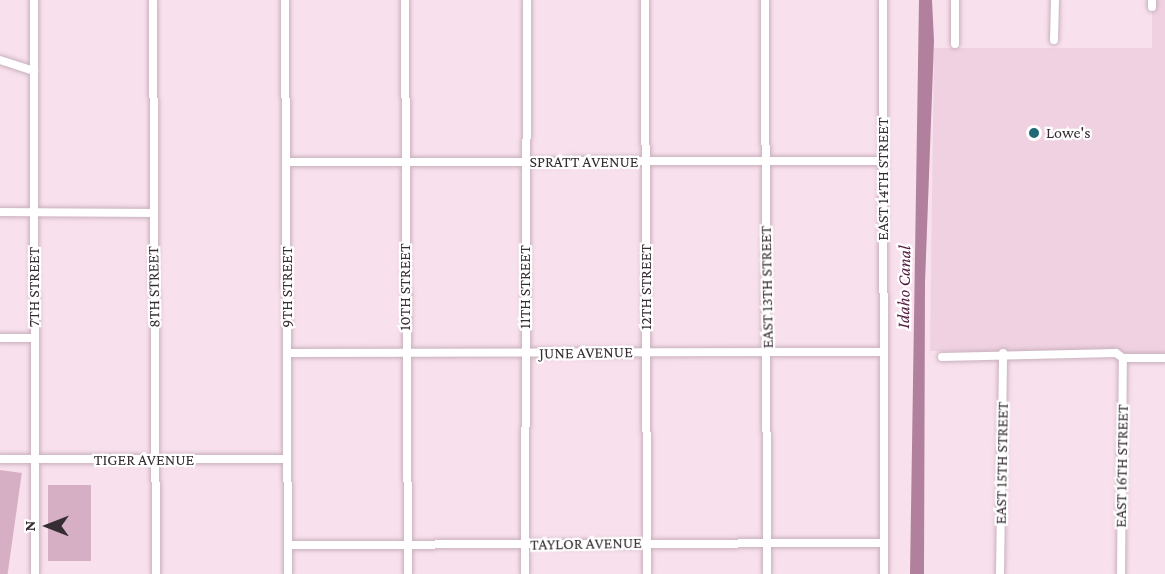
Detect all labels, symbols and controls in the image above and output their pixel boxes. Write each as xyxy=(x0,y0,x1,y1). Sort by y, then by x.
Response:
street label: EAST 14TH STREET xyxy=(873,117,893,241)
place label: Lowe's xyxy=(1046,123,1090,143)
marker: Lowe's xyxy=(1027,126,1041,140)
street label: SPRATT AVENUE xyxy=(529,152,639,172)
street label: EAST 13TH STREET xyxy=(756,225,778,349)
street label: 10TH STREET xyxy=(395,243,415,331)
street label: 12TH STREET xyxy=(636,244,656,330)
street label: 11TH STREET xyxy=(515,245,535,329)
water label: Idaho Canal xyxy=(892,245,916,329)
street label: 8TH STREET xyxy=(144,246,164,328)
street label: 9TH STREET xyxy=(277,246,297,328)
street label: 7TH STREET xyxy=(24,247,44,327)
street label: JUNE AVENUE xyxy=(539,343,633,363)
street label: EAST 15TH STREET xyxy=(991,401,1013,525)
street label: EAST 16TH STREET xyxy=(1111,404,1133,528)
street label: TIGER AVENUE xyxy=(94,450,194,470)
north arrow xyxy=(18,496,78,556)
text: N xyxy=(21,521,38,531)
street label: TAYLOR AVENUE xyxy=(530,533,642,555)

